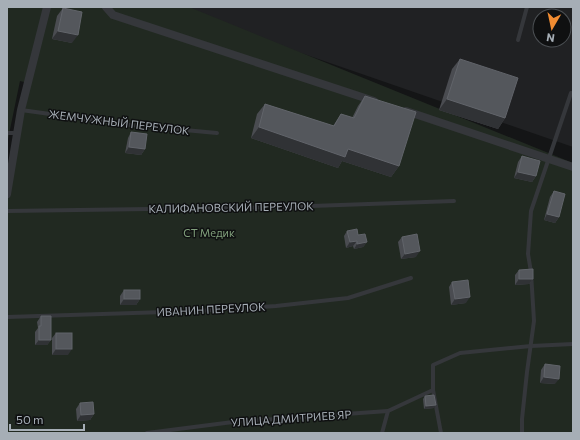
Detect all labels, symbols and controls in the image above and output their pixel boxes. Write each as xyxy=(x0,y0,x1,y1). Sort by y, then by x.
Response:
north arrow xyxy=(532,8,572,48)
text: N xyxy=(545,31,555,45)
street label: ЖЕМЧУЖНЫЙ ПЕРЕУЛОК xyxy=(48,106,191,137)
street label: КАЛИФАНОВСКИЙ ПЕРЕУЛОК xyxy=(148,198,314,215)
park label: СТ Медик xyxy=(183,226,235,239)
street label: ИВАНИН ПЕРЕУЛОК xyxy=(156,300,266,318)
scale bar xyxy=(10,406,84,432)
street label: УЛИЦА ДМИТРИЕВ ЯР xyxy=(230,407,352,429)
text: 50 m xyxy=(16,412,44,426)

